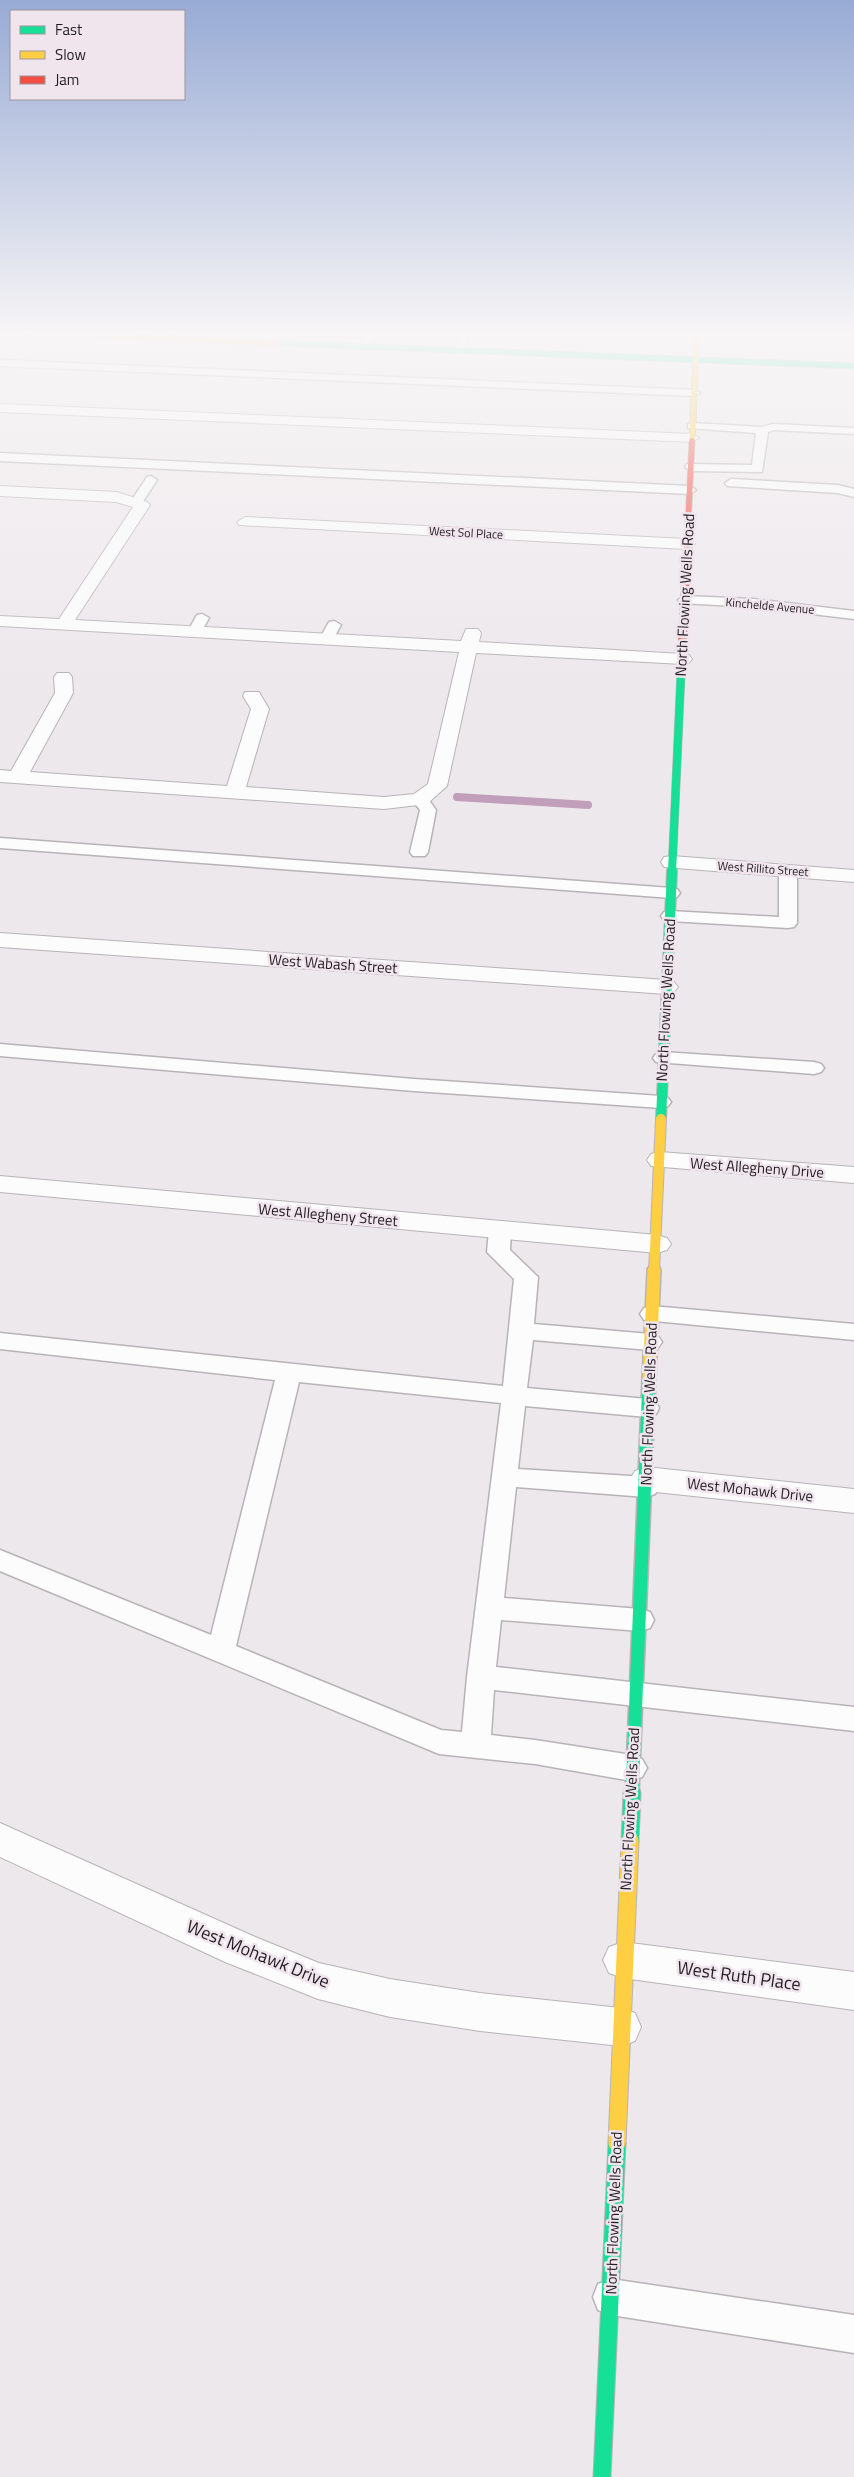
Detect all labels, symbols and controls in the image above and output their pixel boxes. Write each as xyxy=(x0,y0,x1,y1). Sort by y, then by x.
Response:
legend xyxy=(10,10,185,100)
text: Fast xyxy=(55,18,83,41)
text: Slow xyxy=(55,43,86,66)
text: Jam xyxy=(55,68,79,91)
street label: North Flowing Wells Road xyxy=(669,513,700,677)
street label: West Sol Place xyxy=(428,521,504,544)
street label: Kinchelde Avenue xyxy=(725,592,815,619)
street label: West Rillito Street xyxy=(717,856,810,881)
street label: North Flowing Wells Road xyxy=(650,918,681,1082)
street label: West Wabash Street xyxy=(268,948,399,980)
street label: West Allegheny Drive xyxy=(689,1151,825,1184)
street label: West Allegheny Street xyxy=(257,1197,400,1232)
street label: North Flowing Wells Road xyxy=(634,1322,663,1486)
street label: West Mohawk Drive xyxy=(686,1471,814,1508)
street label: North Flowing Wells Road xyxy=(614,1727,645,1891)
street label: West Mohawk Drive xyxy=(183,1913,334,1995)
street label: West Ruth Place xyxy=(676,1953,803,1998)
street label: North Flowing Wells Road xyxy=(599,2131,628,2295)

